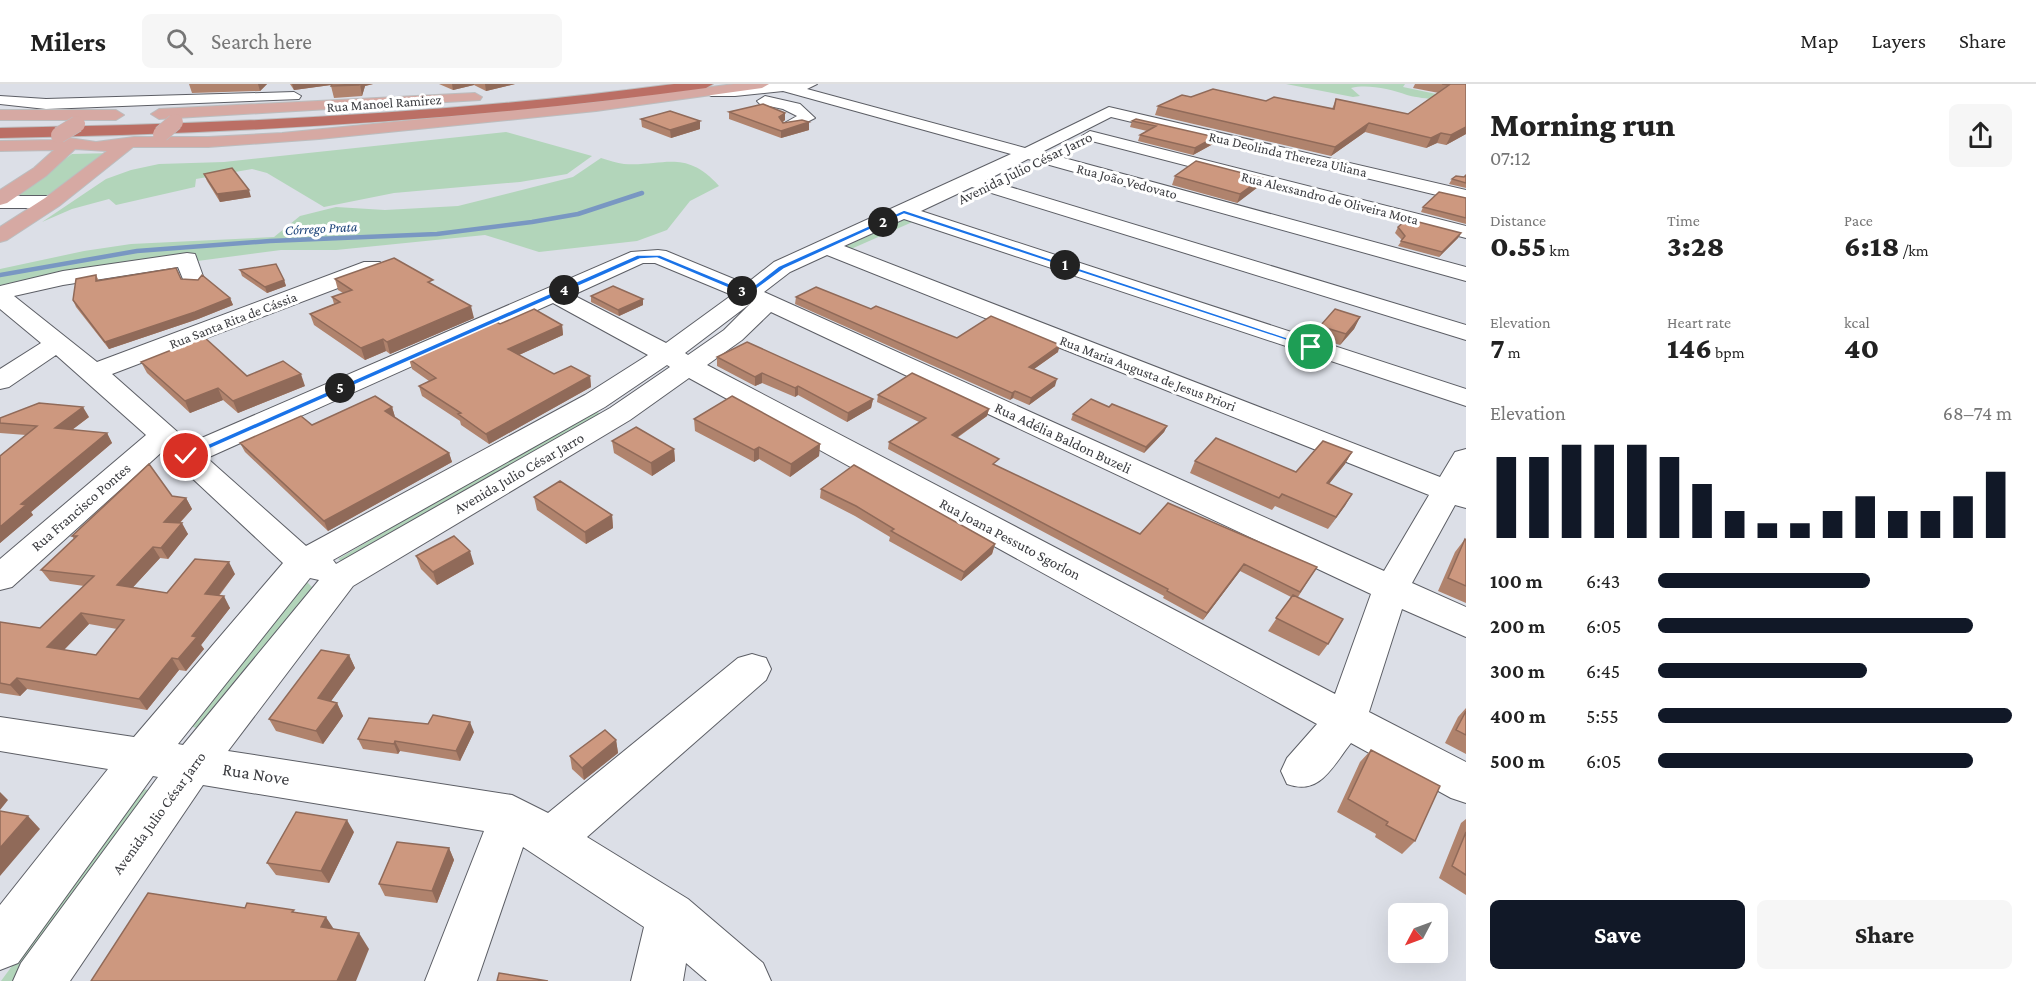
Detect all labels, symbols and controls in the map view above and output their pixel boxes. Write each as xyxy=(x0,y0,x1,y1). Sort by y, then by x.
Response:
search box xyxy=(142,14,562,68)
icon: search xyxy=(163,25,196,58)
text: Milers xyxy=(30,26,106,57)
text: Search here xyxy=(211,29,312,54)
text: Map xyxy=(1800,29,1839,53)
text: Layers xyxy=(1872,29,1926,53)
text: Share xyxy=(1959,29,2006,53)
street label: Rua Manoel Ramirez xyxy=(326,91,442,115)
button: share xyxy=(1949,104,2012,167)
text: Morning run xyxy=(1490,106,1675,143)
street label: Rua Deolinda Thereza Uliana xyxy=(1207,128,1369,180)
street label: Avenida Julio César Jarro xyxy=(955,129,1095,208)
text: 07:12 xyxy=(1490,147,1531,169)
street label: Rua João Vedovato xyxy=(1075,160,1179,202)
street label: Rua Alexsandro de Oliveira Mota xyxy=(1240,168,1421,228)
pin: 2 xyxy=(868,207,898,237)
text: Distance xyxy=(1490,212,1546,229)
text: Time xyxy=(1667,212,1700,229)
text: Pace xyxy=(1844,212,1873,229)
text: 2 xyxy=(879,213,887,230)
water label: Córrego Prata xyxy=(284,218,358,238)
text: 0.55 xyxy=(1490,229,1546,262)
text: 3:28 xyxy=(1667,229,1724,262)
text: 6:18 xyxy=(1844,229,1899,262)
text: km xyxy=(1546,242,1570,259)
text: /km xyxy=(1899,242,1929,259)
pin: 1 xyxy=(1050,250,1080,280)
text: 1 xyxy=(1062,256,1068,273)
pin: 4 xyxy=(549,275,579,305)
pin: 3 xyxy=(727,276,757,306)
text: 4 xyxy=(560,281,568,298)
text: 3 xyxy=(738,282,746,299)
street label: Rua Santa Rita de Cássia xyxy=(167,288,300,352)
text: Elevation xyxy=(1490,314,1551,331)
text: Heart rate xyxy=(1667,314,1731,331)
text: kcal xyxy=(1844,314,1870,331)
pin xyxy=(1285,321,1336,372)
icon: arrive xyxy=(1294,330,1327,363)
text: 7 xyxy=(1490,331,1505,364)
text: 146 xyxy=(1667,331,1712,364)
text: 40 xyxy=(1844,331,1879,364)
street label: Rua Maria Augusta de Jesus Priori xyxy=(1058,332,1239,414)
text: m xyxy=(1505,344,1521,361)
text: bpm xyxy=(1712,344,1745,361)
pin: 5 xyxy=(325,373,355,403)
text: 5 xyxy=(336,379,344,396)
street label: Rua Adélia Baldon Buzeli xyxy=(992,399,1134,477)
text: Elevation xyxy=(1490,402,1566,424)
text: 68–74 m xyxy=(1943,402,2012,424)
street label: Avenida Julio César Jarro xyxy=(451,429,587,518)
pin xyxy=(160,430,211,481)
icon: check xyxy=(169,439,202,472)
street label: Rua Francisco Pontes xyxy=(28,460,134,554)
street label: Rua Joana Pessuto Sgorlon xyxy=(936,495,1083,584)
text: 100 m xyxy=(1490,570,1543,592)
text: 6:43 xyxy=(1586,570,1620,592)
text: 200 m xyxy=(1490,615,1545,637)
text: 6:05 xyxy=(1586,615,1621,637)
text: 300 m xyxy=(1490,660,1545,682)
text: 6:45 xyxy=(1586,660,1620,682)
text: 400 m xyxy=(1490,705,1546,727)
text: 5:55 xyxy=(1586,705,1619,727)
street label: Avenida Julio César Jarro xyxy=(109,749,210,878)
text: 500 m xyxy=(1490,750,1545,772)
text: 6:05 xyxy=(1586,750,1621,772)
street label: Rua Nove xyxy=(221,759,291,789)
button: Save xyxy=(1490,900,1745,969)
button: Share xyxy=(1757,900,2012,969)
north arrow xyxy=(1388,903,1448,963)
map controls xyxy=(1388,903,1448,963)

